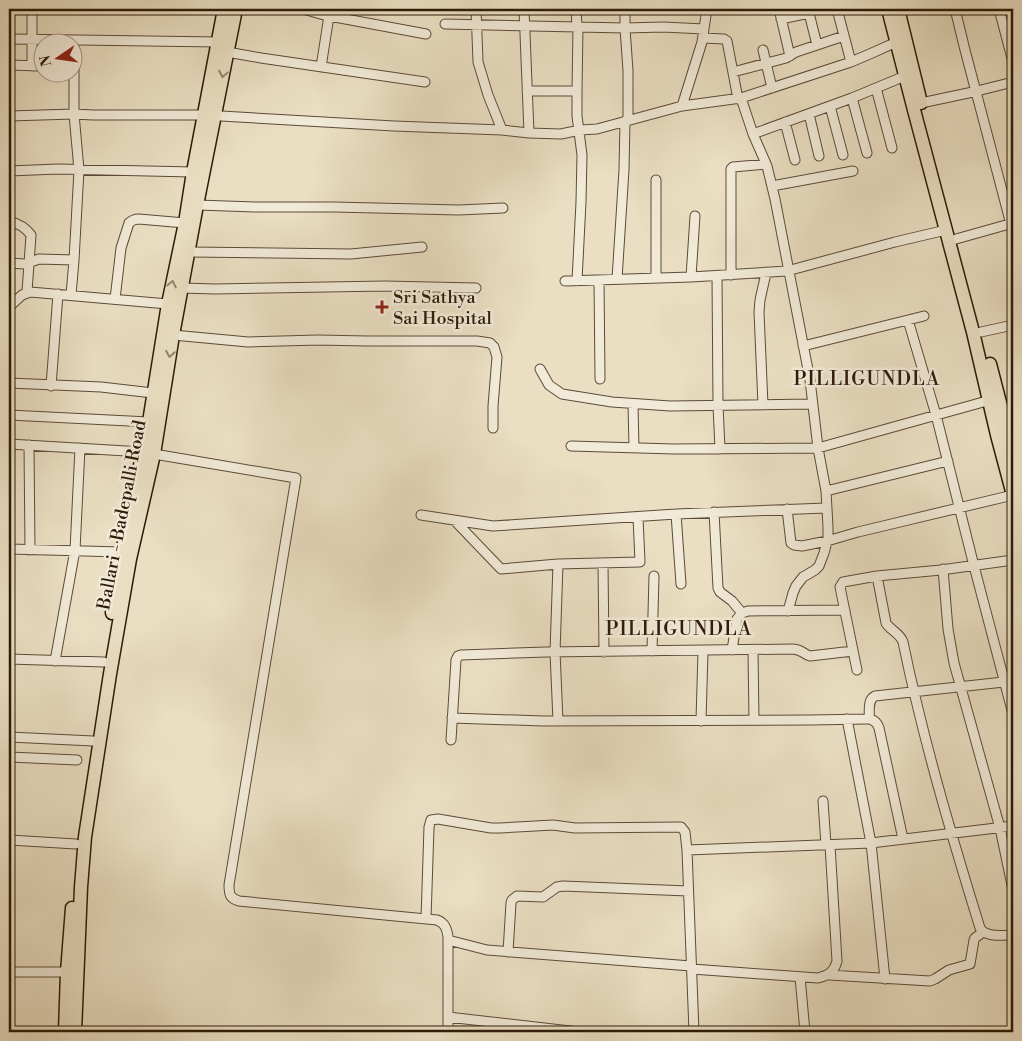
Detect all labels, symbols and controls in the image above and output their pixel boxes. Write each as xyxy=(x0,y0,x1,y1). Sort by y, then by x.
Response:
north arrow xyxy=(32,32,82,82)
text: N xyxy=(36,53,56,68)
one-way arrow xyxy=(218,69,228,78)
one-way arrow xyxy=(166,280,176,289)
place label: Sri Sathya Sai Hospital xyxy=(393,286,492,330)
marker: Sri Sathya Sai Hospital xyxy=(375,300,389,314)
one-way arrow xyxy=(165,350,176,358)
district label: PILLIGUNDLA xyxy=(794,367,940,391)
street label: Ballari - Badepalli Road xyxy=(92,417,152,613)
district label: PILLIGUNDLA xyxy=(606,617,752,641)

